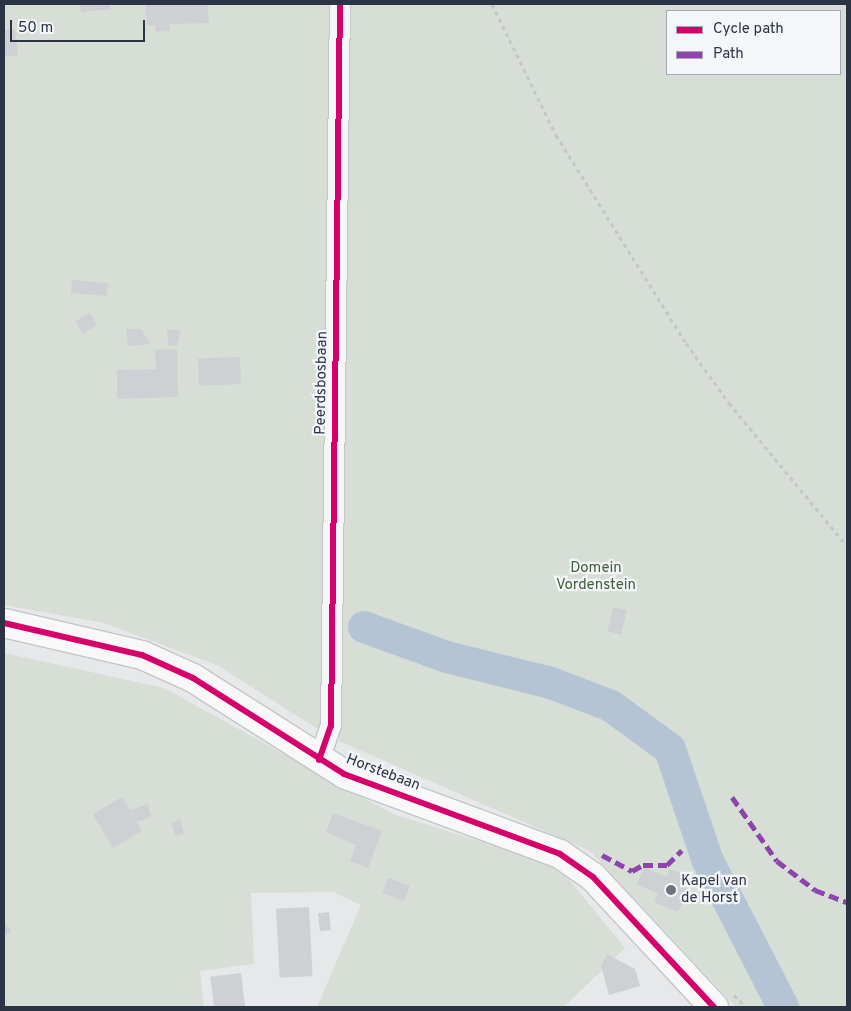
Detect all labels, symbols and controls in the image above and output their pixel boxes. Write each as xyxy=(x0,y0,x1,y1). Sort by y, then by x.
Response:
scale bar xyxy=(12,10,148,42)
legend xyxy=(666,10,841,75)
text: 50 m xyxy=(18,19,53,38)
text: Cycle path xyxy=(713,20,784,39)
text: Path xyxy=(713,45,744,64)
street label: Peerdsbosbaan xyxy=(312,331,332,435)
park label: Domein Vordenstein xyxy=(556,559,636,594)
street label: Horstebaan xyxy=(343,751,423,795)
place label: Kapel van de Horst xyxy=(681,872,747,907)
marker: Kapel van de Horst xyxy=(665,884,677,896)

